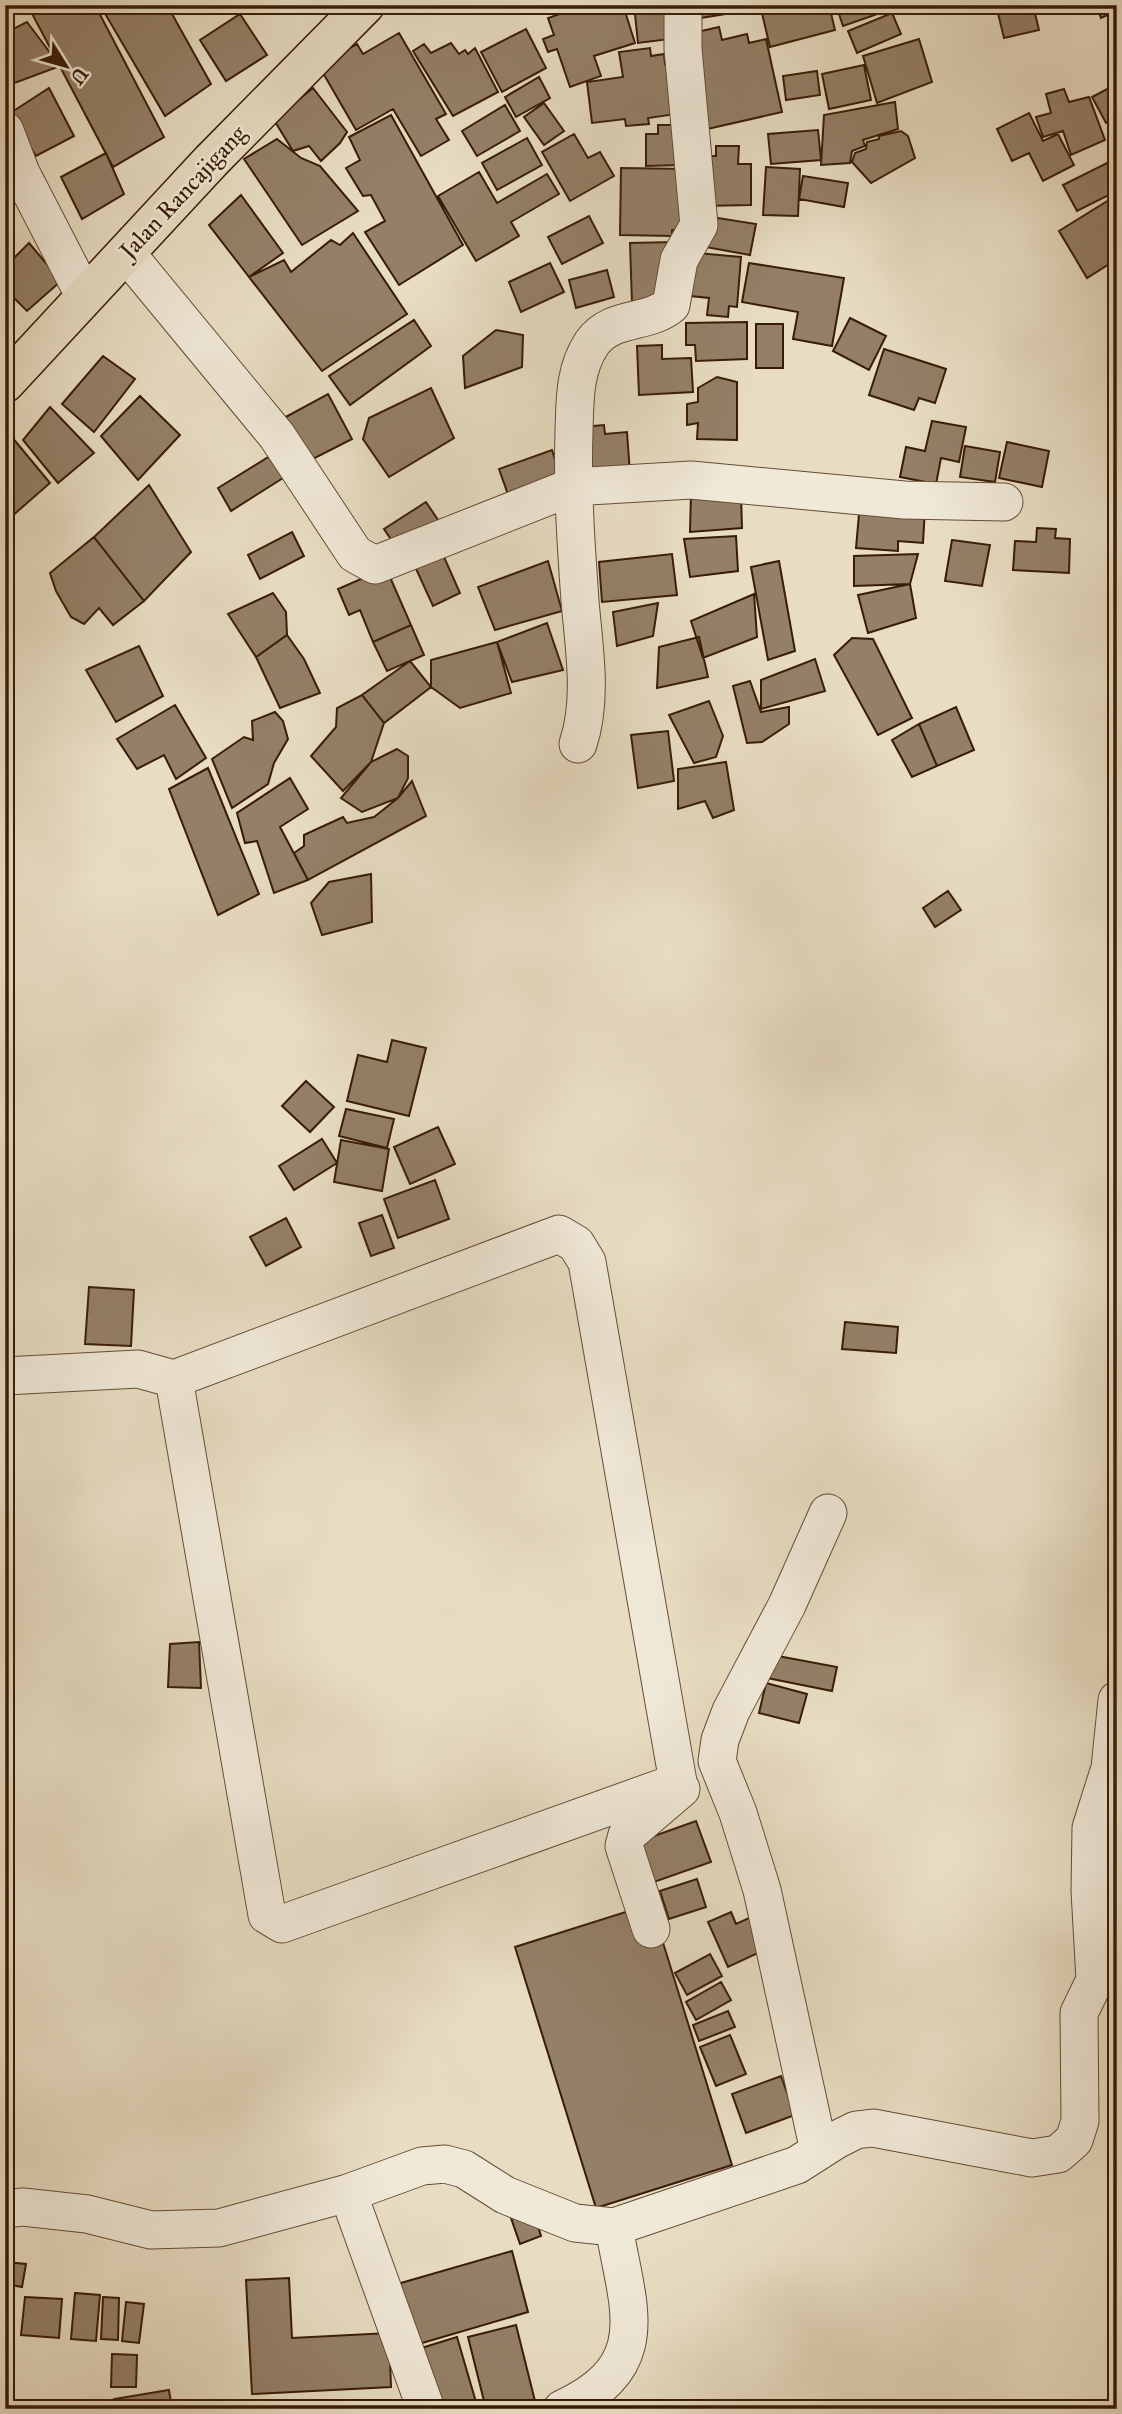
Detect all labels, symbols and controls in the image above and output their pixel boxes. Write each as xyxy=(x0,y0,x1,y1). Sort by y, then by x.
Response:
north arrow xyxy=(32,32,102,102)
text: U xyxy=(65,63,93,90)
street label: Jalan Rancajigang xyxy=(111,118,253,267)

